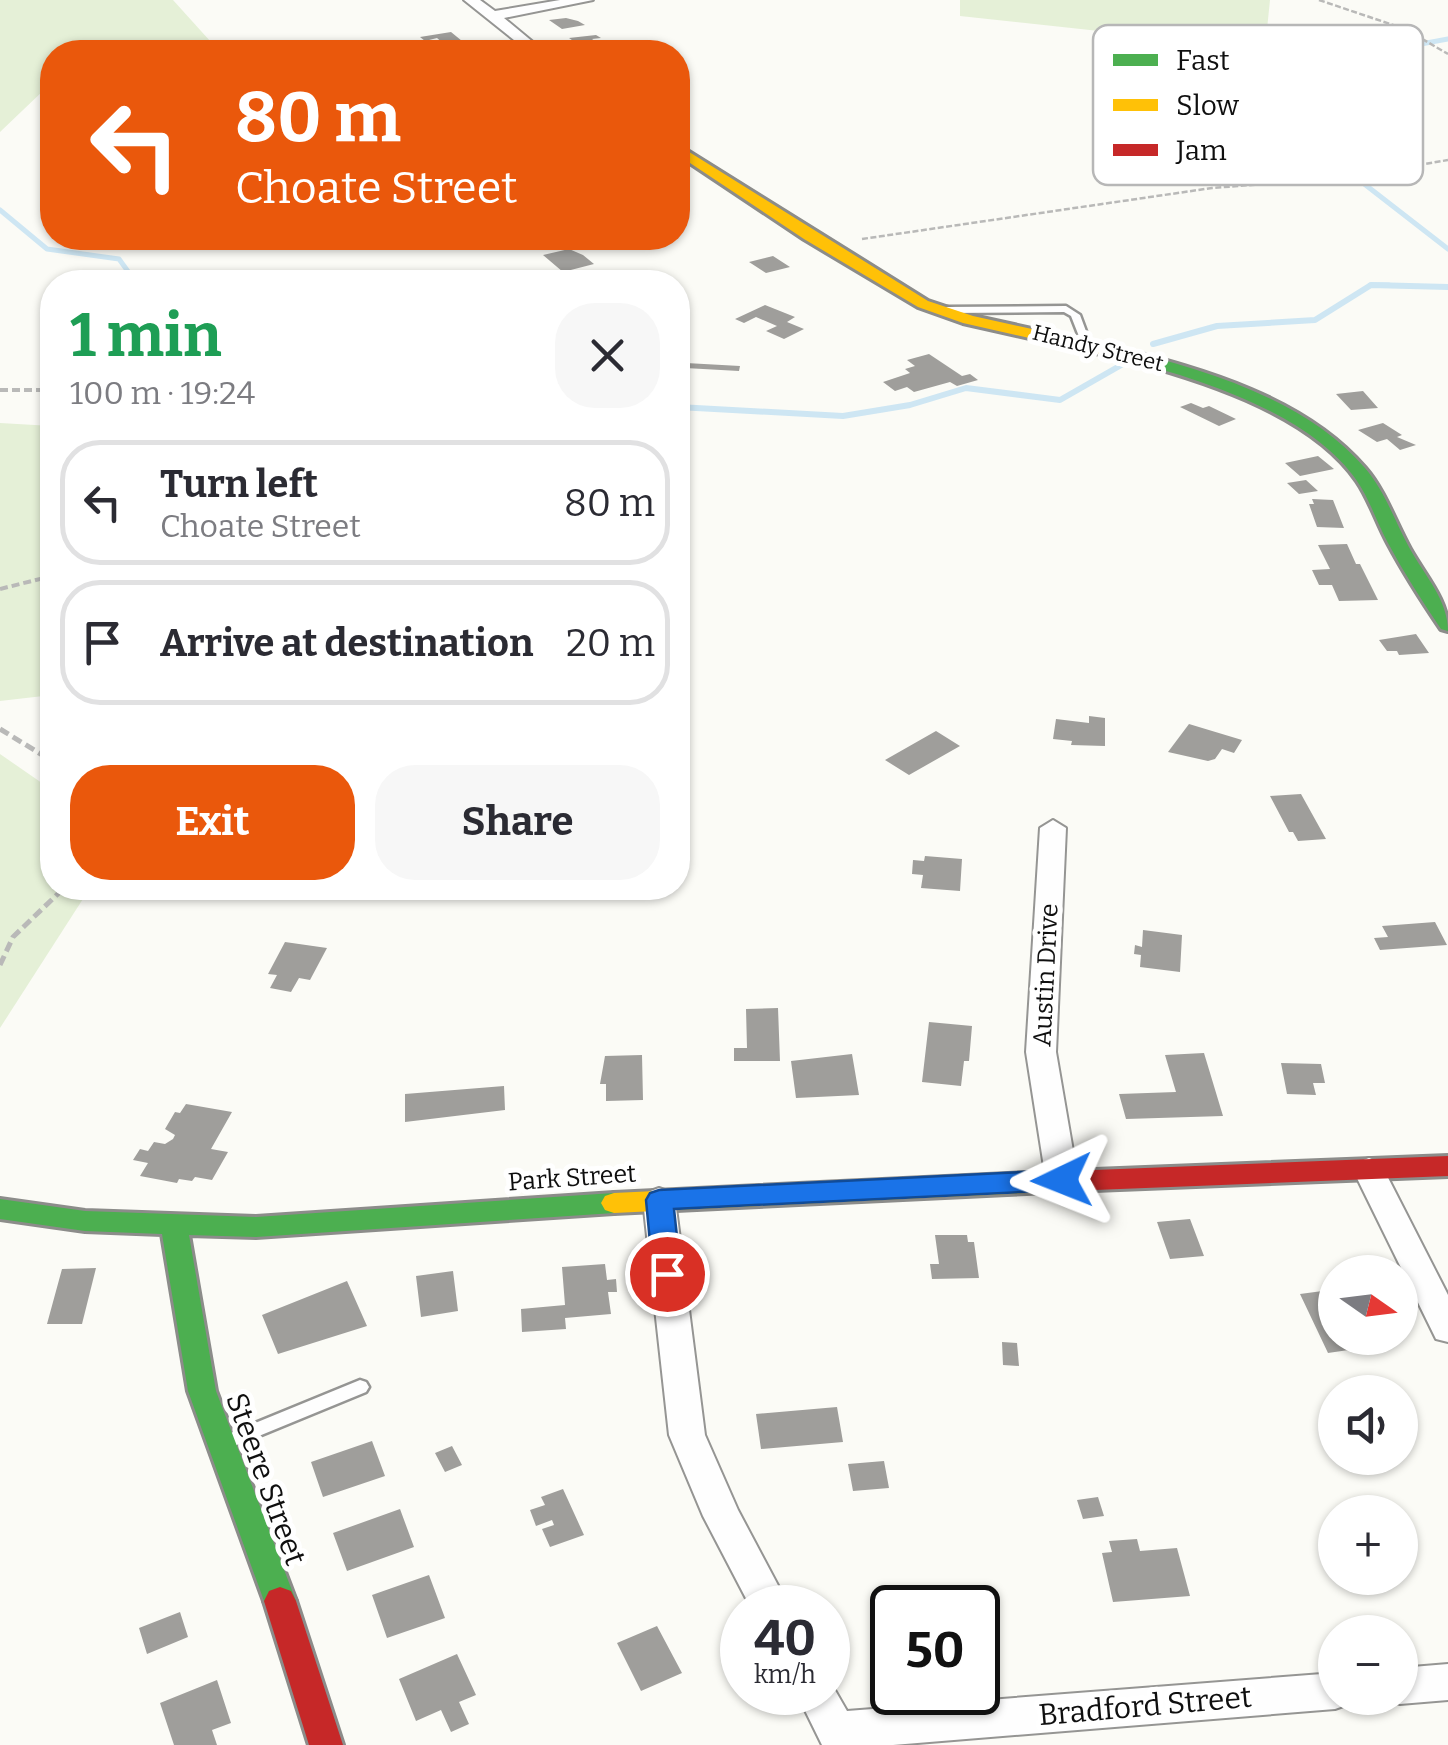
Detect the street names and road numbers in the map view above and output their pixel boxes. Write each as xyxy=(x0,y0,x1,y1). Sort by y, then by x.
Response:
street label: Handy Street xyxy=(1030,319,1166,377)
street label: Austin Drive xyxy=(1027,903,1065,1047)
street label: Park Street xyxy=(507,1159,637,1197)
street label: Steere Street xyxy=(218,1388,314,1570)
street label: Bradford Street xyxy=(1037,1679,1253,1733)

